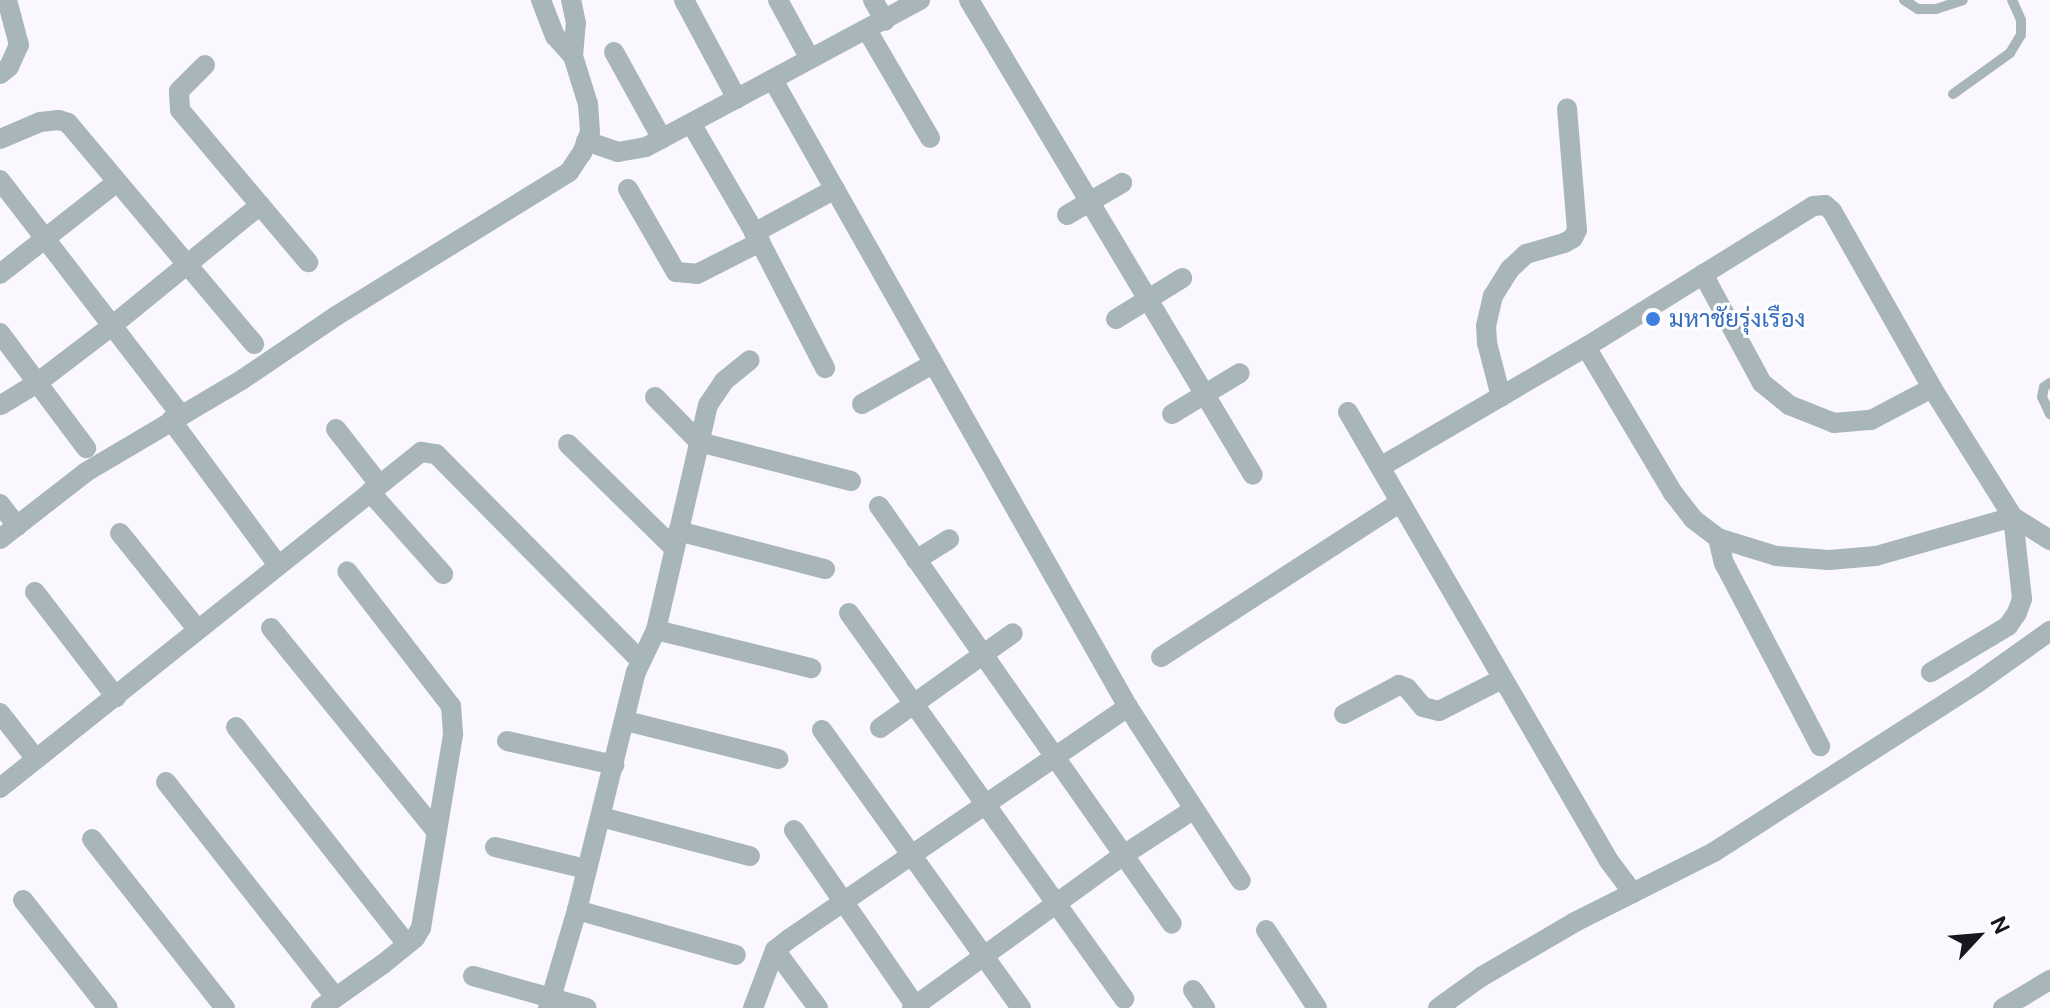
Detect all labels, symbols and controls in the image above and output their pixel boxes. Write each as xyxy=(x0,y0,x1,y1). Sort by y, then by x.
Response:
place label: มหาชัยรุ่งเรือง xyxy=(1669,305,1805,333)
marker: มหาชัยรุ่งเรือง xyxy=(1644,310,1662,328)
north arrow xyxy=(1938,896,2018,976)
text: N xyxy=(1983,912,2017,939)

